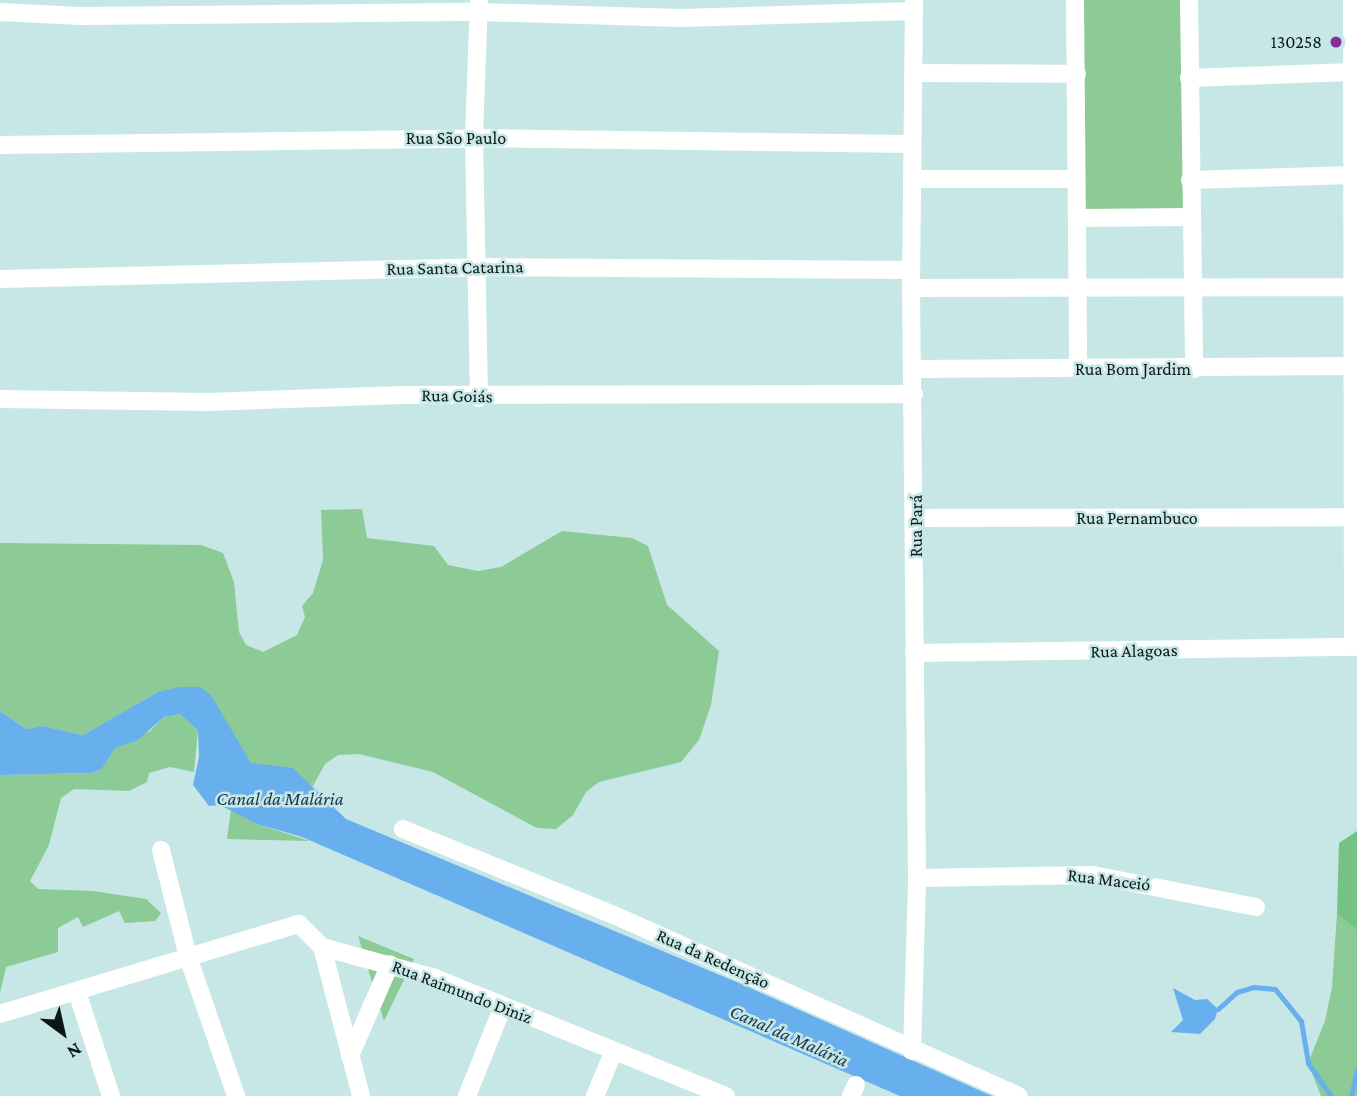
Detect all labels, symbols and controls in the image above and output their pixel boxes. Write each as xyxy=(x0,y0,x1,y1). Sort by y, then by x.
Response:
place label: 130258 xyxy=(1271,31,1322,53)
marker: 130258 xyxy=(1328,34,1344,50)
street label: Rua São Paulo xyxy=(406,127,506,149)
street label: Rua Santa Catarina xyxy=(386,256,524,280)
street label: Rua Bom Jardim xyxy=(1075,358,1191,380)
street label: Rua Goiás xyxy=(421,385,493,407)
street label: Rua Pará xyxy=(905,495,927,557)
street label: Rua Pernambuco xyxy=(1076,507,1198,529)
street label: Rua Alagoas xyxy=(1090,639,1178,663)
water label: Canal da Malária xyxy=(216,788,344,810)
street label: Rua Maceió xyxy=(1066,864,1152,896)
street label: Rua da Redenção xyxy=(653,924,773,994)
street label: Rua Raimundo Diniz xyxy=(389,955,535,1029)
north arrow xyxy=(28,998,98,1068)
water label: Canal da Malária xyxy=(726,1000,852,1072)
text: N xyxy=(64,1039,86,1063)

